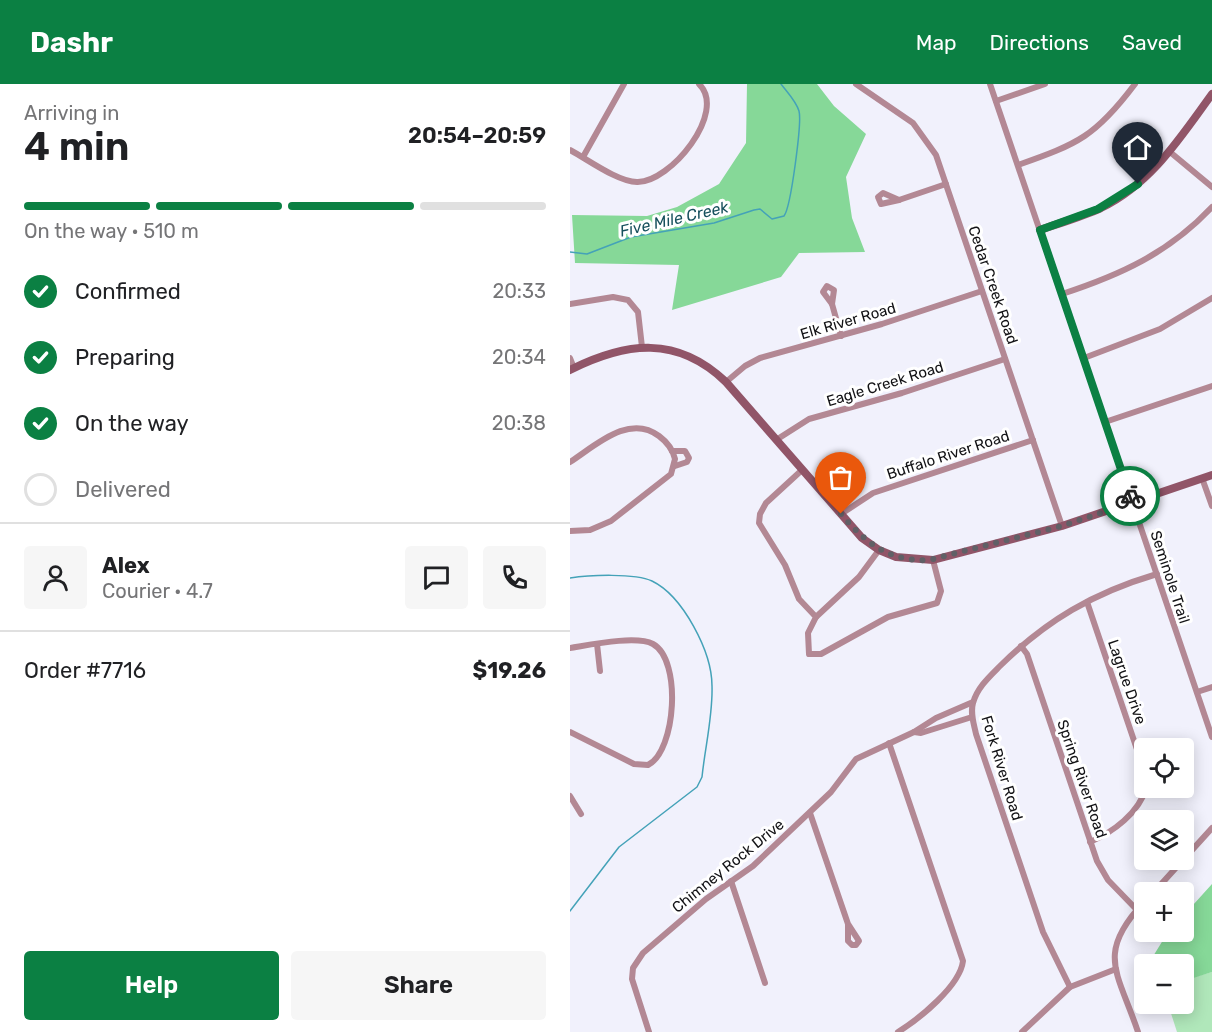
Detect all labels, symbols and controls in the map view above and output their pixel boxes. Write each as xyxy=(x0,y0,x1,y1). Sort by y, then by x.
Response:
text: Dashr xyxy=(30,26,113,59)
text: Map xyxy=(916,30,957,55)
text: Directions xyxy=(990,30,1089,55)
text: Saved xyxy=(1122,30,1182,55)
text: Arriving in xyxy=(24,101,119,125)
text: 20:54–20:59 xyxy=(408,122,546,149)
pin xyxy=(1112,122,1163,184)
text: 4 min xyxy=(24,124,129,170)
icon: home xyxy=(1121,131,1154,164)
water label: Five Mile Creek xyxy=(618,197,731,241)
text: On the way · 510 m xyxy=(24,219,199,243)
street label: Cedar Creek Road xyxy=(964,224,1022,346)
icon: check xyxy=(24,275,57,308)
text: Confirmed xyxy=(75,278,181,305)
text: 20:33 xyxy=(492,279,546,303)
street label: Elk River Road xyxy=(798,299,898,343)
icon: check xyxy=(24,341,57,374)
text: Preparing xyxy=(75,344,175,371)
text: 20:34 xyxy=(492,345,546,369)
street label: Eagle Creek Road xyxy=(824,358,946,410)
icon: check xyxy=(24,407,57,440)
text: On the way xyxy=(75,410,189,437)
text: 20:38 xyxy=(492,411,546,435)
street label: Buffalo River Road xyxy=(884,427,1012,483)
pin xyxy=(815,452,866,514)
icon: bag xyxy=(824,461,857,494)
courier xyxy=(1100,466,1160,526)
text: Delivered xyxy=(75,476,171,503)
icon: bike xyxy=(1114,480,1147,513)
street label: Seminole Trail xyxy=(1147,528,1193,626)
button: person xyxy=(24,546,87,609)
button: chat xyxy=(405,546,468,609)
button: phone xyxy=(483,546,546,609)
text: Alex xyxy=(102,552,150,579)
text: Courier · 4.7 xyxy=(102,579,213,603)
street label: Lagrue Drive xyxy=(1104,637,1150,727)
text: Order #7716 xyxy=(24,657,146,684)
text: $19.26 xyxy=(473,657,546,684)
street label: Fork River Road xyxy=(978,713,1026,823)
street label: Spring River Road xyxy=(1053,718,1111,840)
map controls xyxy=(1134,738,1194,1014)
button: locate xyxy=(1134,738,1194,798)
button: layers xyxy=(1134,810,1194,870)
street label: Chimney Rock Drive xyxy=(668,815,788,917)
button: + xyxy=(1134,882,1194,942)
button: Help xyxy=(24,951,279,1020)
button: Share xyxy=(291,951,546,1020)
button: − xyxy=(1134,954,1194,1014)

